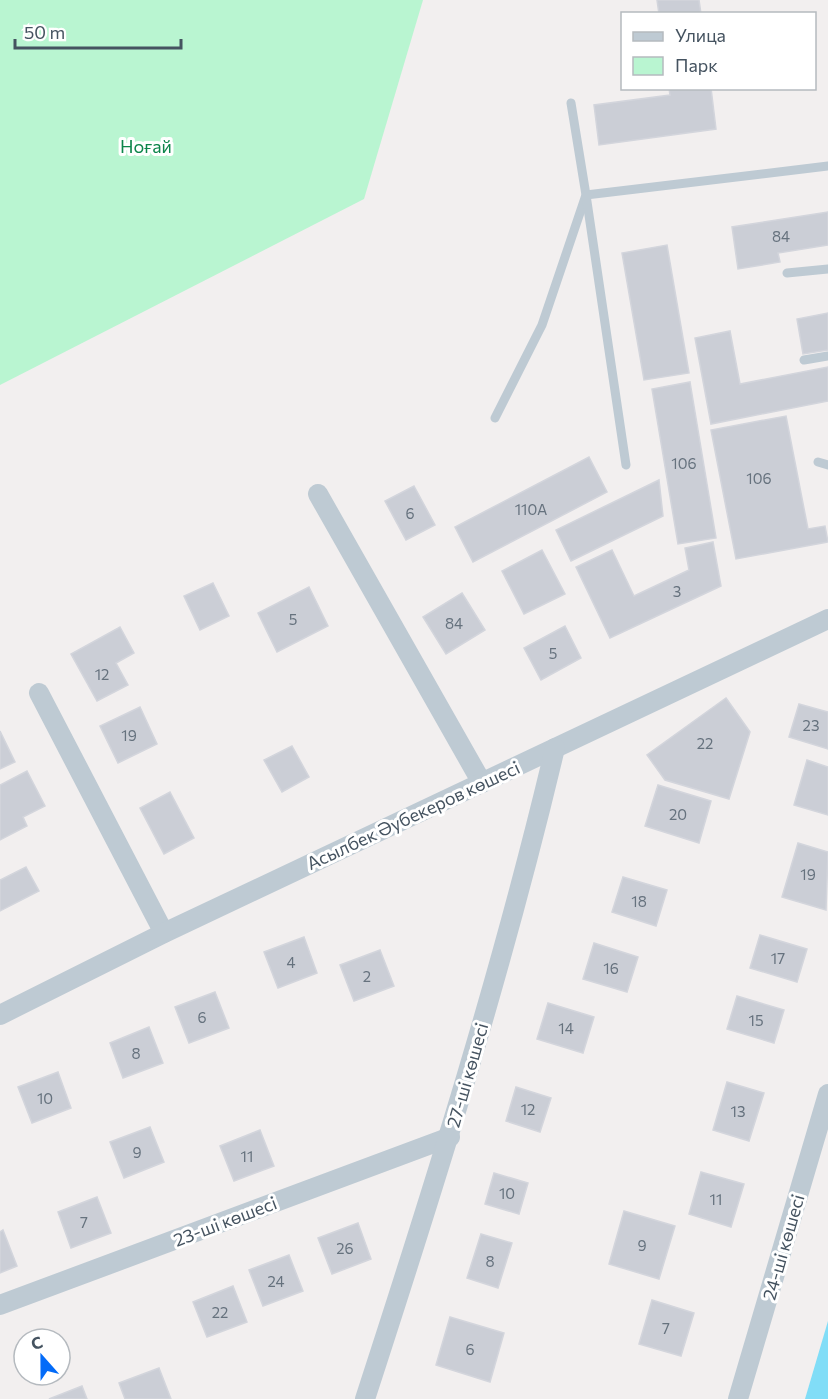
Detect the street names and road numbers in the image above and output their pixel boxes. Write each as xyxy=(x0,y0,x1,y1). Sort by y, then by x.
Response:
street label: Асылбек Әубекеров көшесі xyxy=(303,756,523,874)
street label: 27-ші көшесі xyxy=(442,1020,492,1130)
street label: 23-ші көшесі xyxy=(170,1191,280,1251)
street label: 24-ші көшесі xyxy=(757,1192,809,1302)

